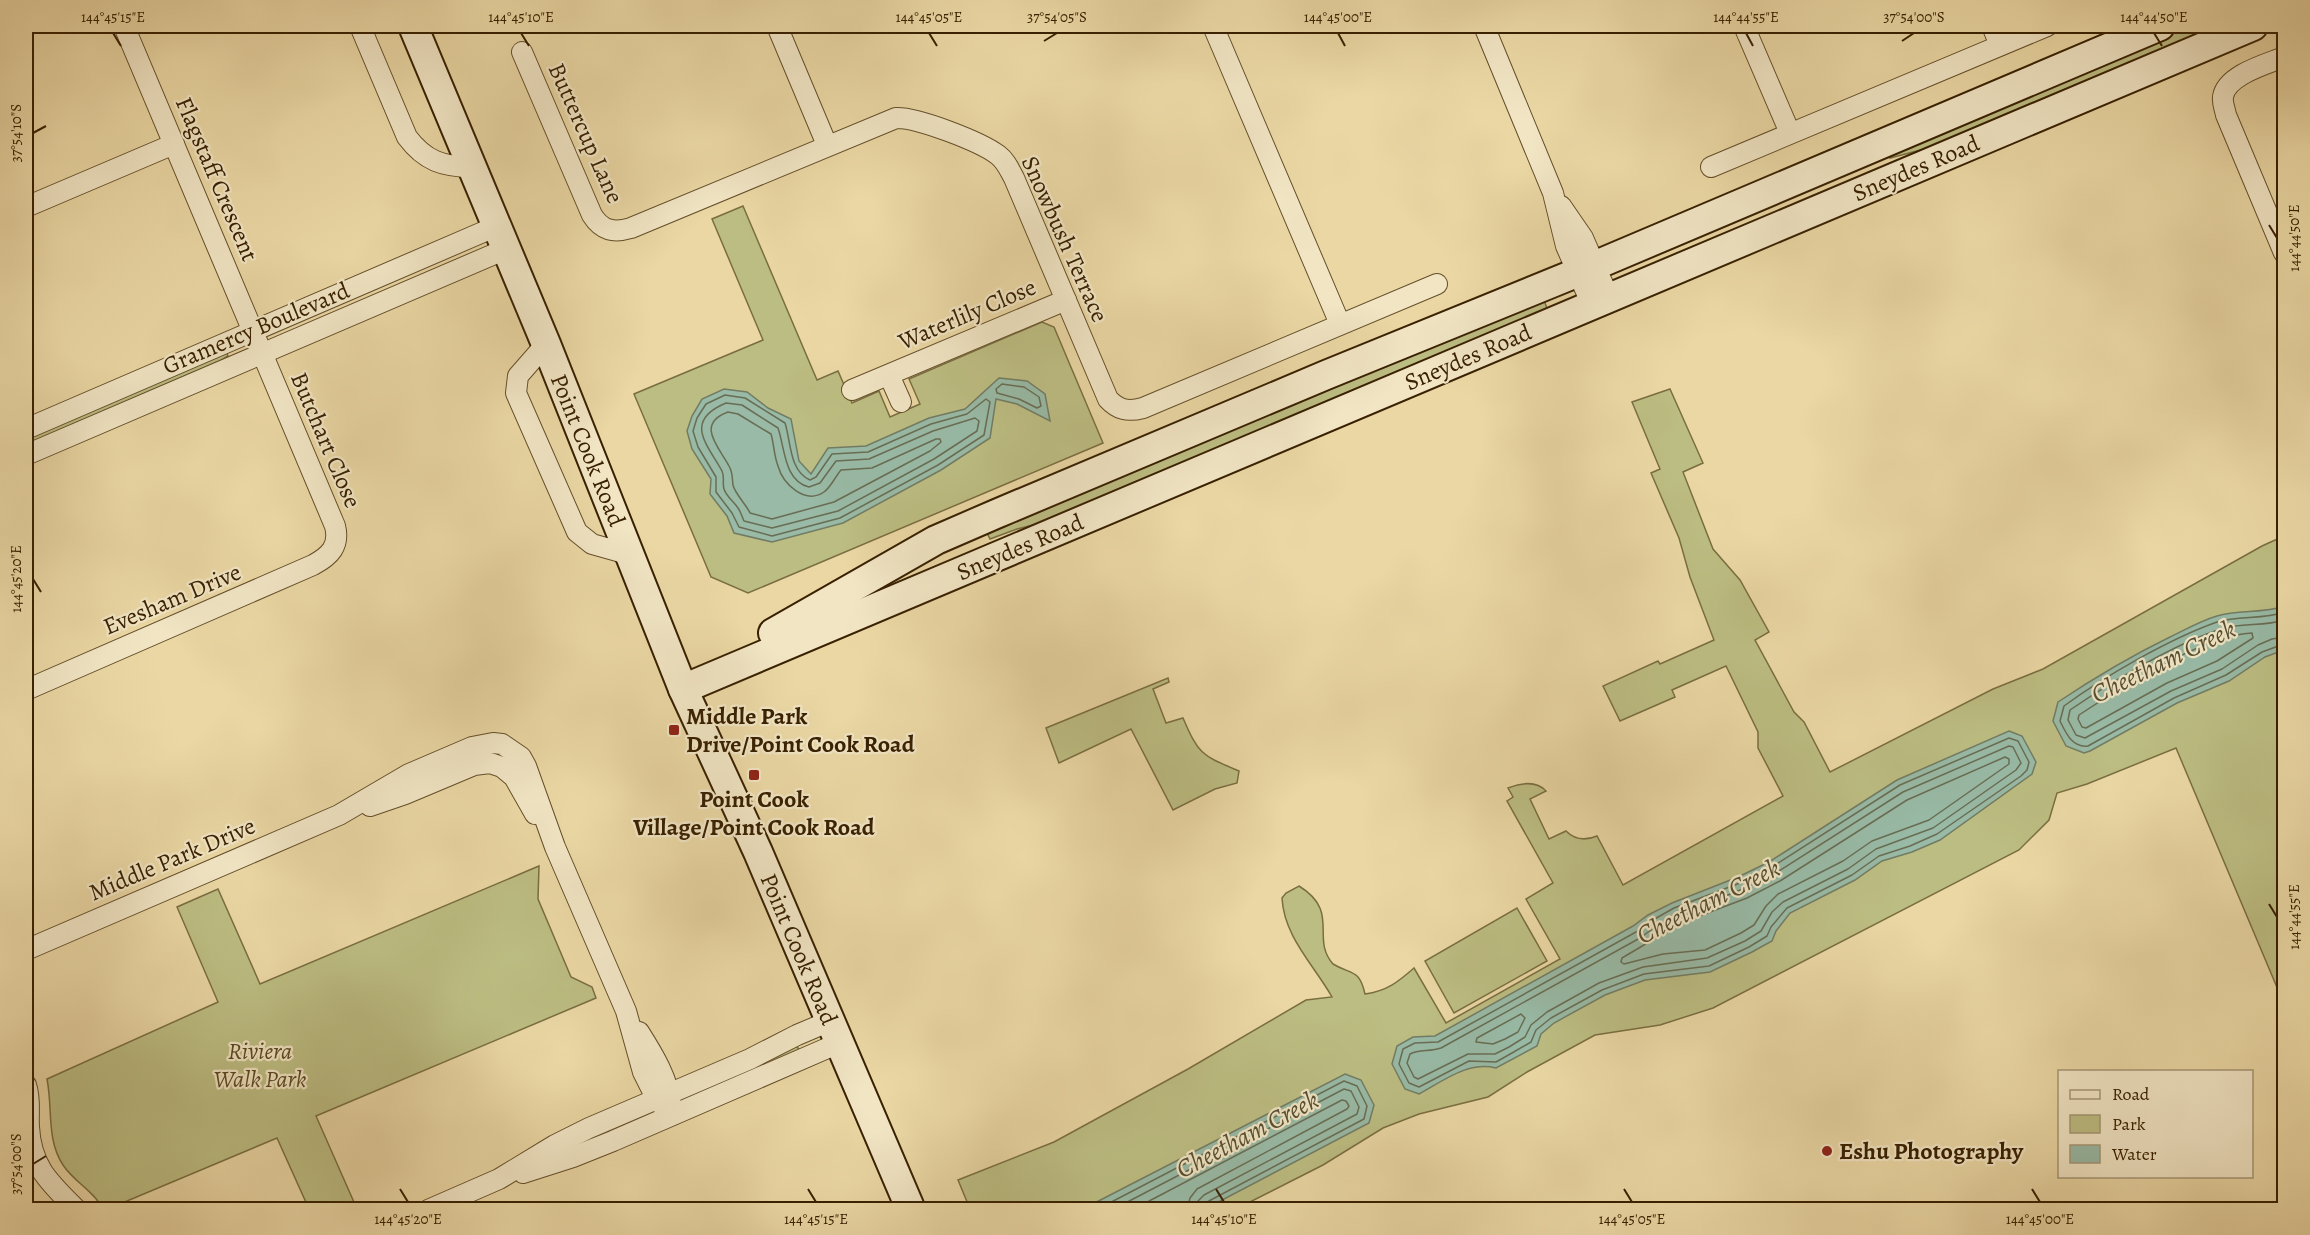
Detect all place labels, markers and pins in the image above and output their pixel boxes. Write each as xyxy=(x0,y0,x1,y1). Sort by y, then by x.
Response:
place label: Middle Park Drive/Point Cook Road xyxy=(686,700,915,760)
marker: Middle Park Drive/Point Cook Road xyxy=(667,723,681,737)
marker: Point Cook Village/Point Cook Road xyxy=(747,768,761,782)
place label: Point Cook Village/Point Cook Road xyxy=(632,783,875,843)
place label: Eshu Photography xyxy=(1839,1135,2024,1167)
marker: Eshu Photography xyxy=(1820,1144,1834,1158)

